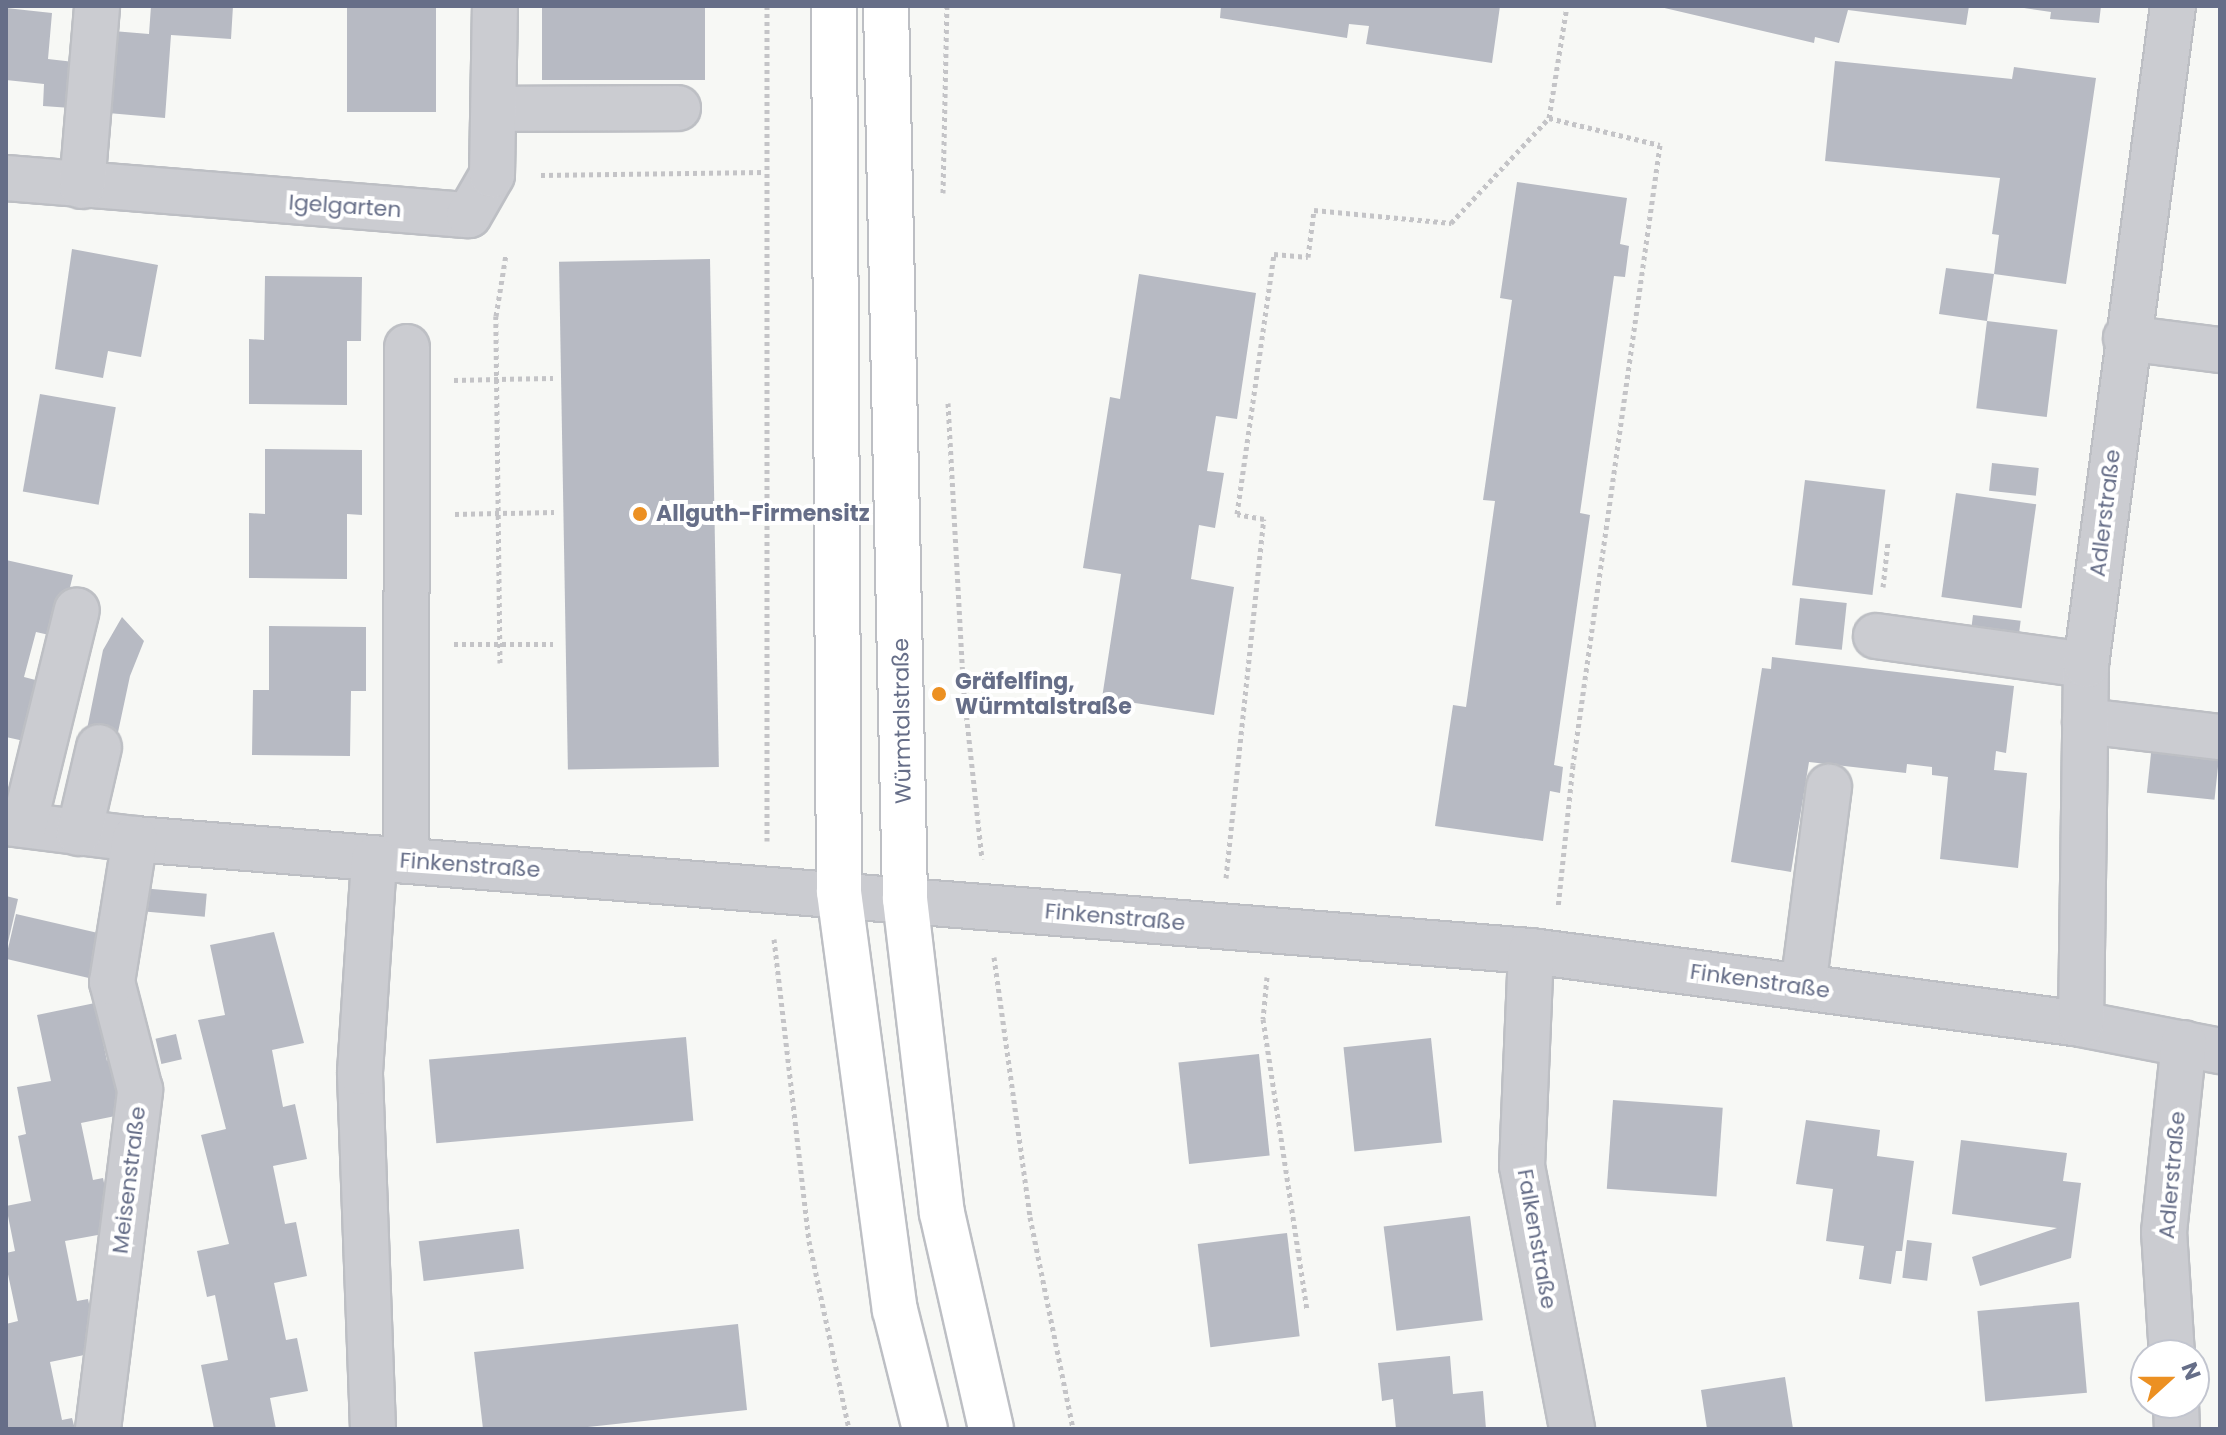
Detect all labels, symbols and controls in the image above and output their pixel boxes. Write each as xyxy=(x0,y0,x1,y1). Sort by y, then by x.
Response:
street label: Igelgarten xyxy=(288,189,402,223)
street label: Adlerstraße xyxy=(2084,448,2126,578)
place label: Allguth-Firmensitz xyxy=(656,501,870,527)
marker: Allguth-Firmensitz xyxy=(631,505,649,523)
street label: Würmtalstraße xyxy=(887,638,917,804)
place label: Gräfelfing, Würmtalstraße xyxy=(955,668,1132,720)
marker: Gräfelfing, Würmtalstraße xyxy=(930,685,948,703)
street label: Finkenstraße xyxy=(399,847,541,883)
street label: Finkenstraße xyxy=(1044,898,1186,936)
street label: Finkenstraße xyxy=(1688,958,1832,1004)
street label: Meisenstraße xyxy=(107,1105,151,1255)
street label: Adlerstraße xyxy=(2153,1110,2191,1240)
street label: Falkenstraße xyxy=(1512,1167,1562,1311)
north arrow xyxy=(2130,1339,2210,1419)
text: N xyxy=(2174,1358,2208,1384)

